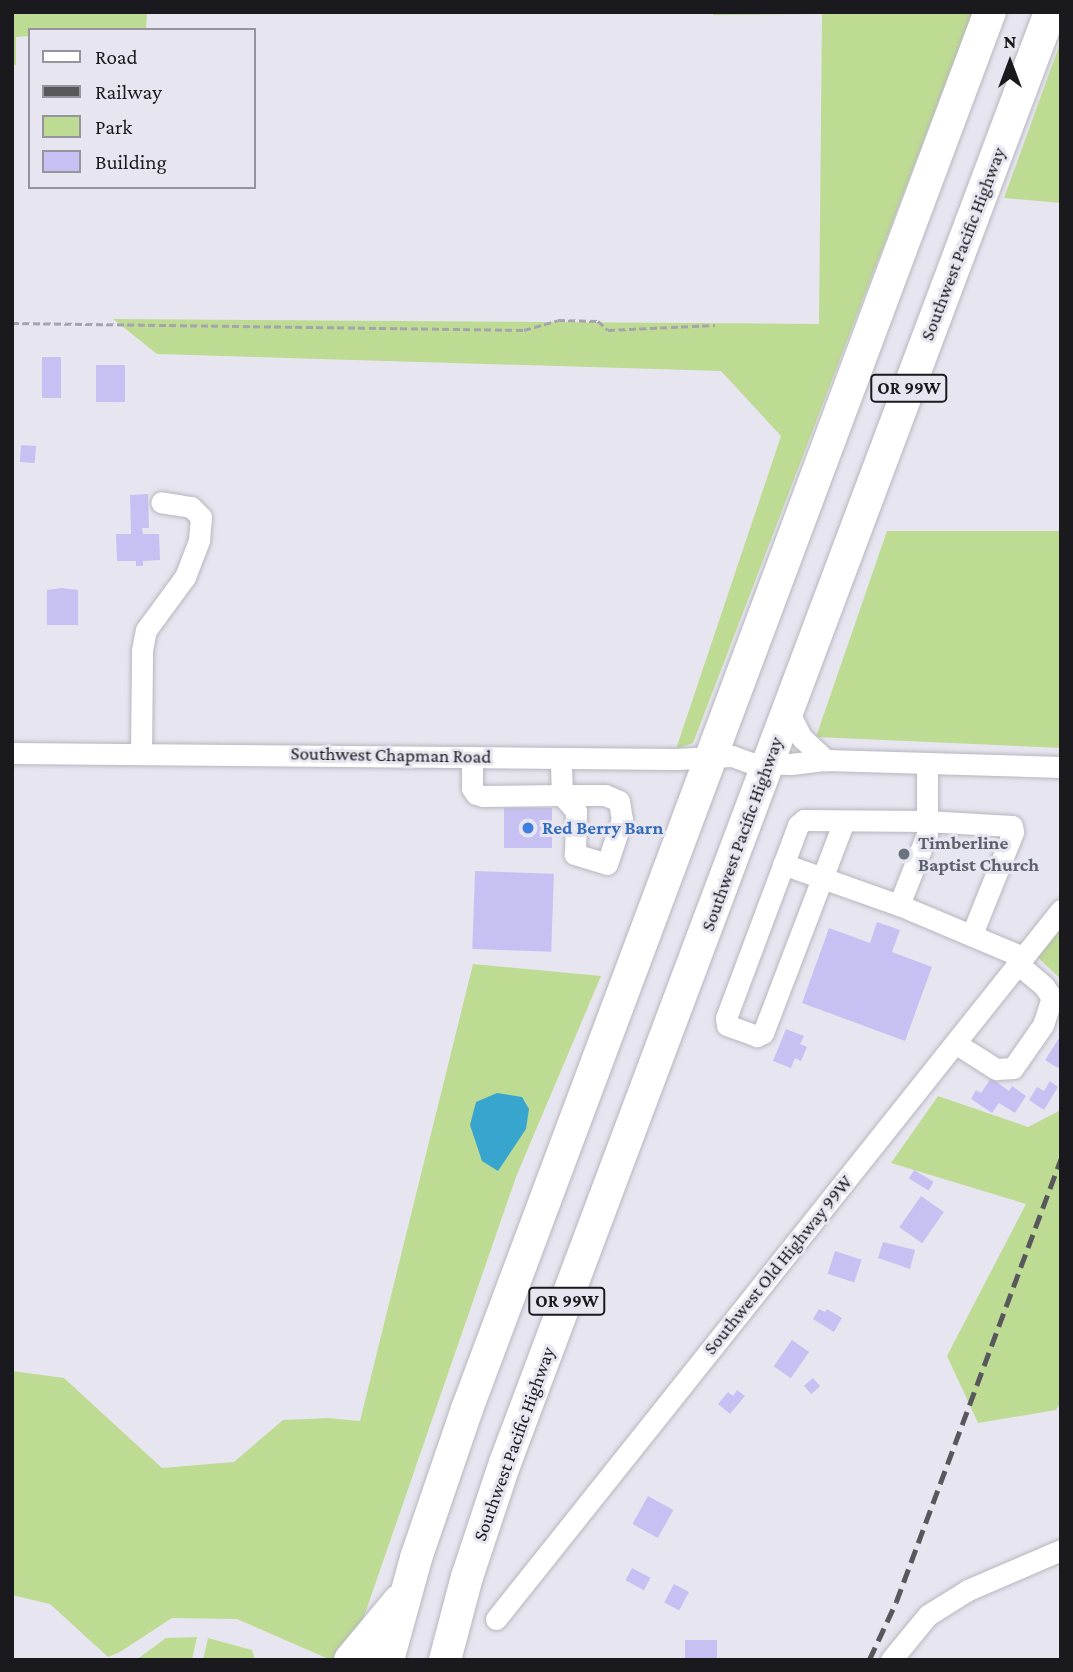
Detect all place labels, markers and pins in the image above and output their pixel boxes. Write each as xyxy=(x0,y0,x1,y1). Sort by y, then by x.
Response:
place label: Red Berry Barn xyxy=(542,817,663,839)
marker: Red Berry Barn xyxy=(520,820,536,836)
place label: Timberline Baptist Church xyxy=(918,832,1039,876)
marker: Timberline Baptist Church xyxy=(896,846,912,862)

